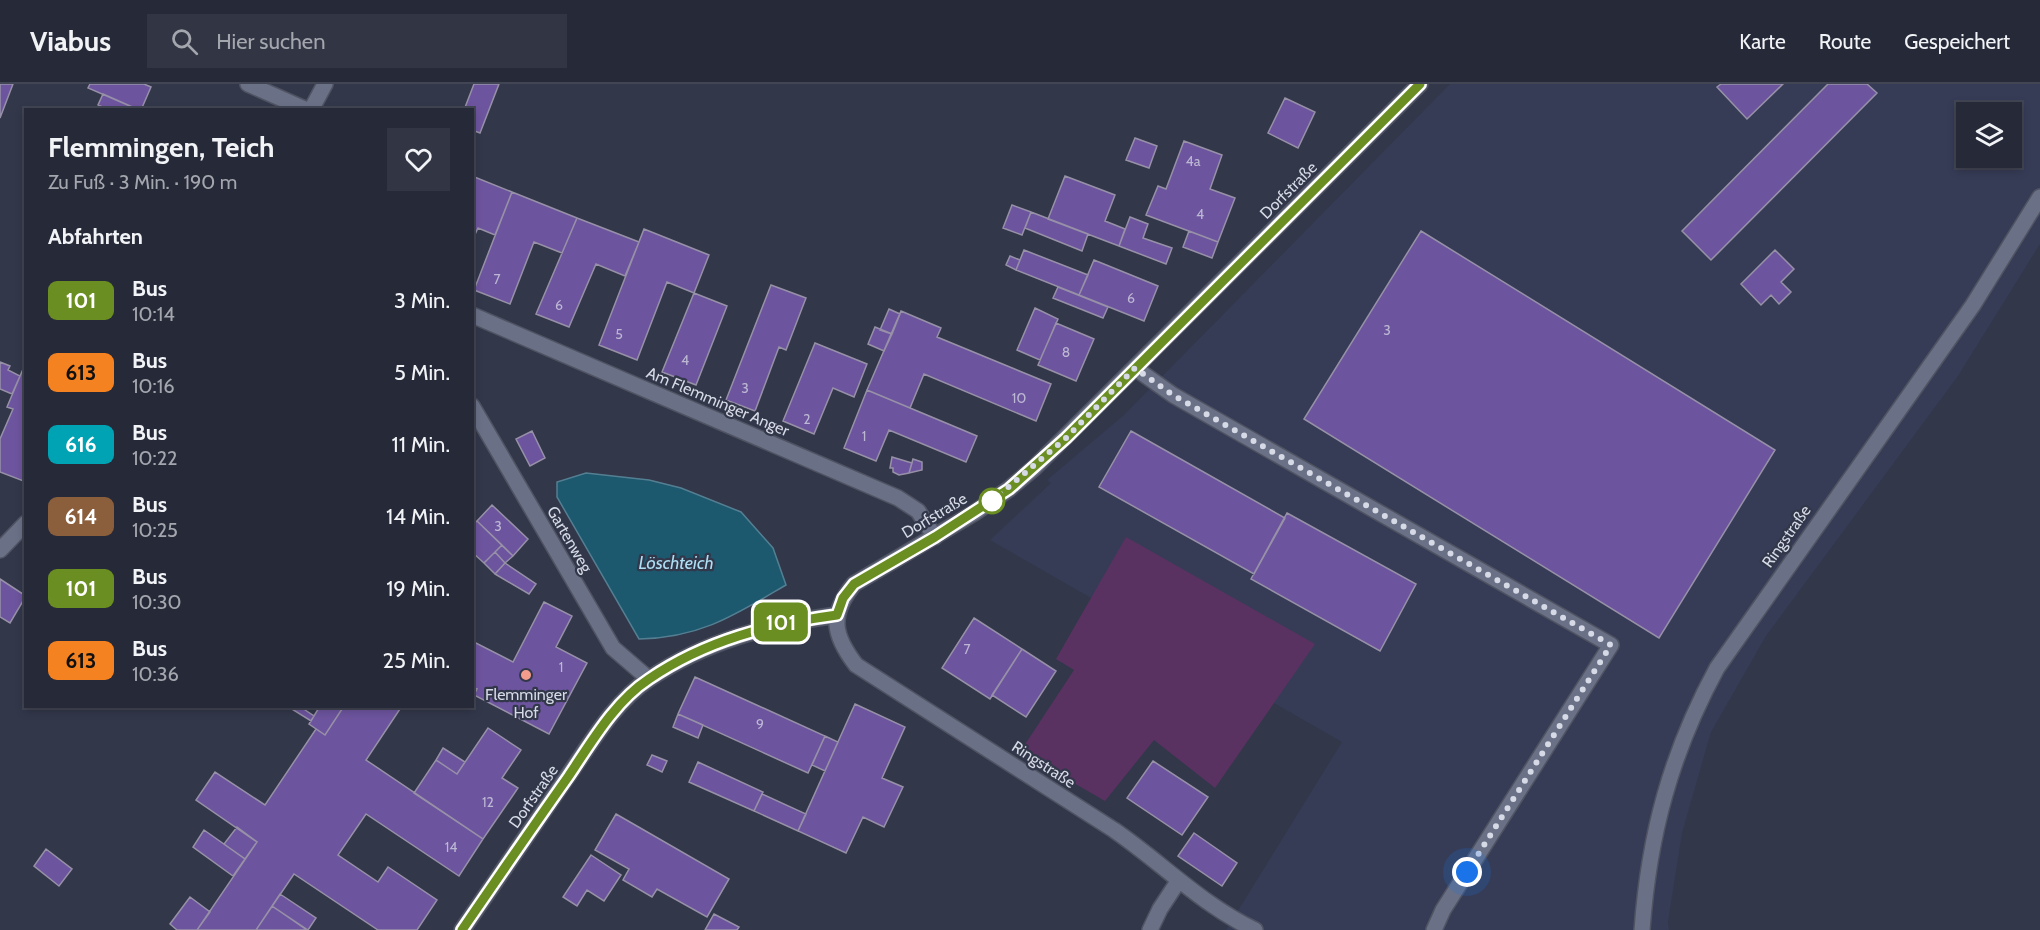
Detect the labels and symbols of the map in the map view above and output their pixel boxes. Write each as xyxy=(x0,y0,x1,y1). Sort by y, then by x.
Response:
house number: 4a xyxy=(1186,152,1201,170)
street label: Dorfstraße xyxy=(1256,158,1321,223)
house number: 4 xyxy=(1196,205,1204,223)
house number: 7 xyxy=(493,270,501,288)
house number: 6 xyxy=(1127,289,1135,307)
house number: 6 xyxy=(555,296,563,314)
house number: 3 xyxy=(1383,321,1391,339)
house number: 5 xyxy=(615,325,623,343)
house number: 8 xyxy=(1062,343,1070,361)
house number: 4 xyxy=(681,351,689,369)
street label: Am Flemminger Anger xyxy=(644,363,793,440)
house number: 3 xyxy=(741,379,749,397)
house number: 10 xyxy=(1012,389,1026,407)
house number: 2 xyxy=(803,410,811,428)
house number: 1 xyxy=(862,427,866,445)
unlabelled marker xyxy=(979,488,1005,514)
street label: Dorfstraße xyxy=(898,489,970,542)
street label: Ringstraße xyxy=(1758,501,1815,571)
street label: Gartenweg xyxy=(543,503,597,577)
house number: 3 xyxy=(494,517,502,535)
water label: Löschteich xyxy=(638,552,714,574)
line badge: 101 xyxy=(746,602,816,642)
house number: 7 xyxy=(963,640,971,658)
house number: 1 xyxy=(559,658,563,676)
marker: Flemminger Hof xyxy=(519,668,533,682)
place label: Flemminger Hof xyxy=(485,685,568,722)
house number: 9 xyxy=(756,715,764,733)
street label: Ringstraße xyxy=(1008,737,1079,792)
street label: Dorfstraße xyxy=(505,761,562,832)
house number: 12 xyxy=(482,793,494,811)
house number: 14 xyxy=(445,838,457,856)
your location xyxy=(1452,857,1482,887)

